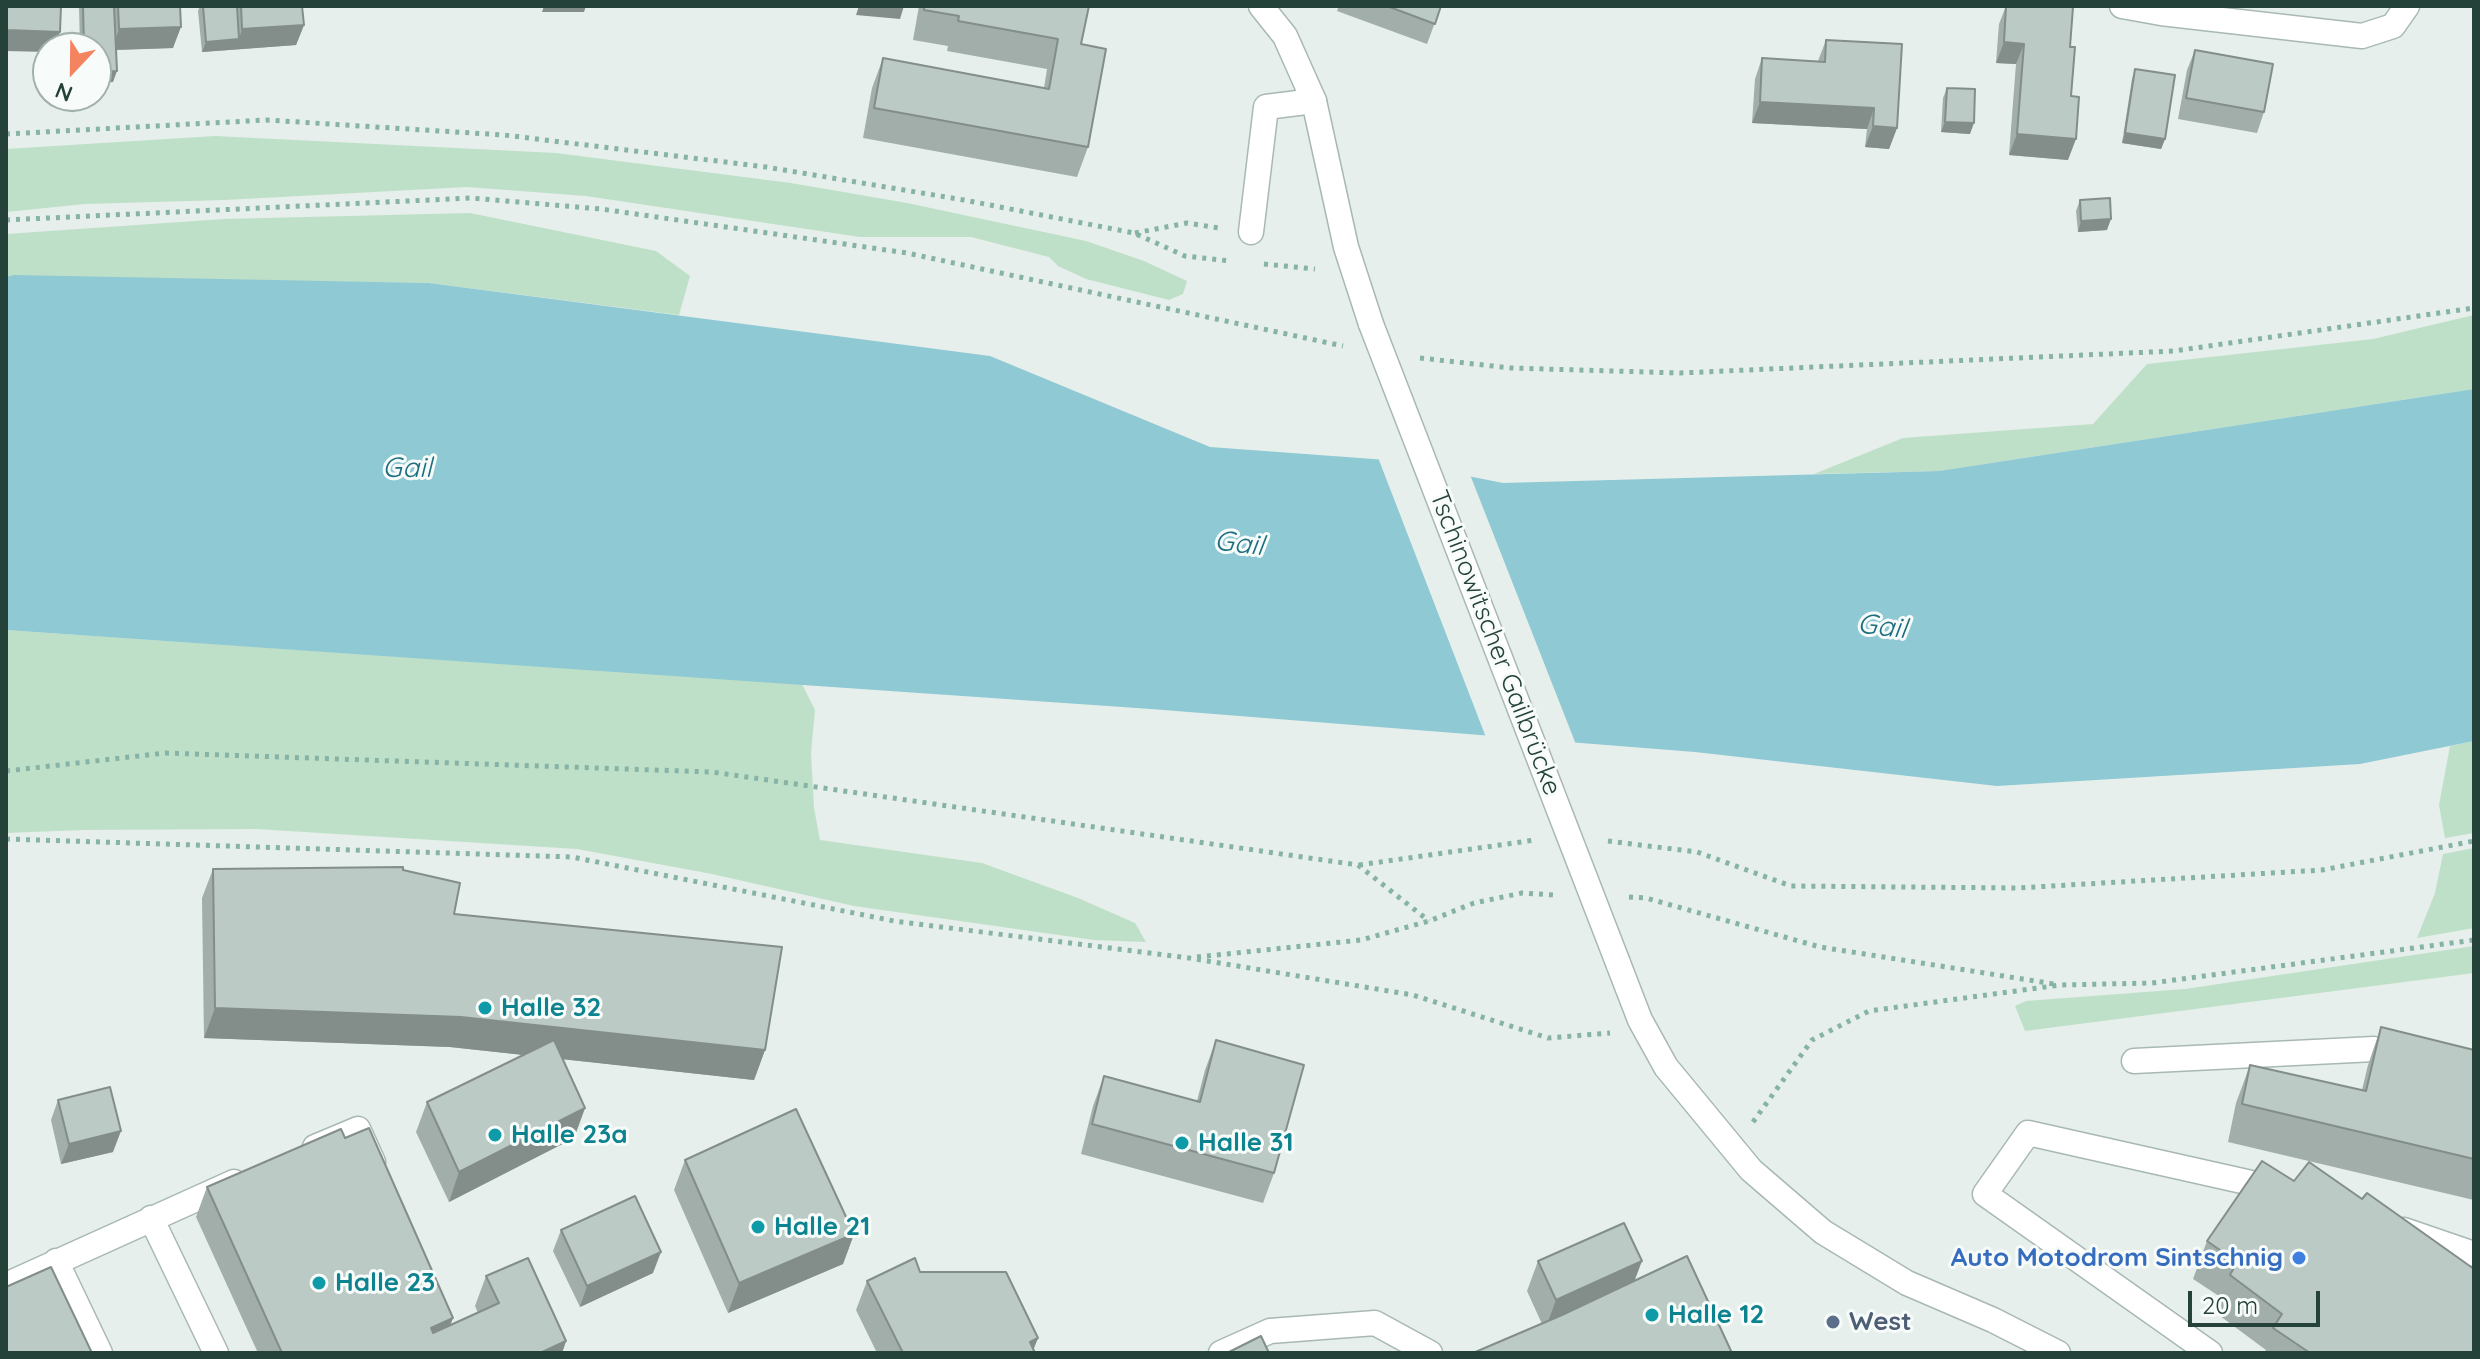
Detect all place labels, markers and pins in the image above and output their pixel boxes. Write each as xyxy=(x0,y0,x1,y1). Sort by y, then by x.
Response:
place label: Halle 32 xyxy=(501,992,601,1024)
marker: Halle 32 xyxy=(476,999,494,1017)
place label: Halle 23a xyxy=(511,1119,628,1151)
marker: Halle 23a xyxy=(486,1126,504,1144)
place label: Halle 31 xyxy=(1198,1127,1293,1159)
marker: Halle 31 xyxy=(1173,1134,1191,1152)
place label: Halle 21 xyxy=(774,1211,870,1243)
marker: Halle 21 xyxy=(749,1218,767,1236)
place label: Auto Motodrom Sintschnig xyxy=(1951,1242,2283,1274)
marker: Auto Motodrom Sintschnig xyxy=(2290,1249,2308,1267)
place label: Halle 23 xyxy=(335,1267,435,1299)
marker: Halle 23 xyxy=(310,1274,328,1292)
place label: Halle 12 xyxy=(1668,1299,1764,1331)
marker: Halle 12 xyxy=(1643,1306,1661,1324)
place label: West xyxy=(1849,1306,1912,1338)
marker: West xyxy=(1824,1313,1842,1331)

